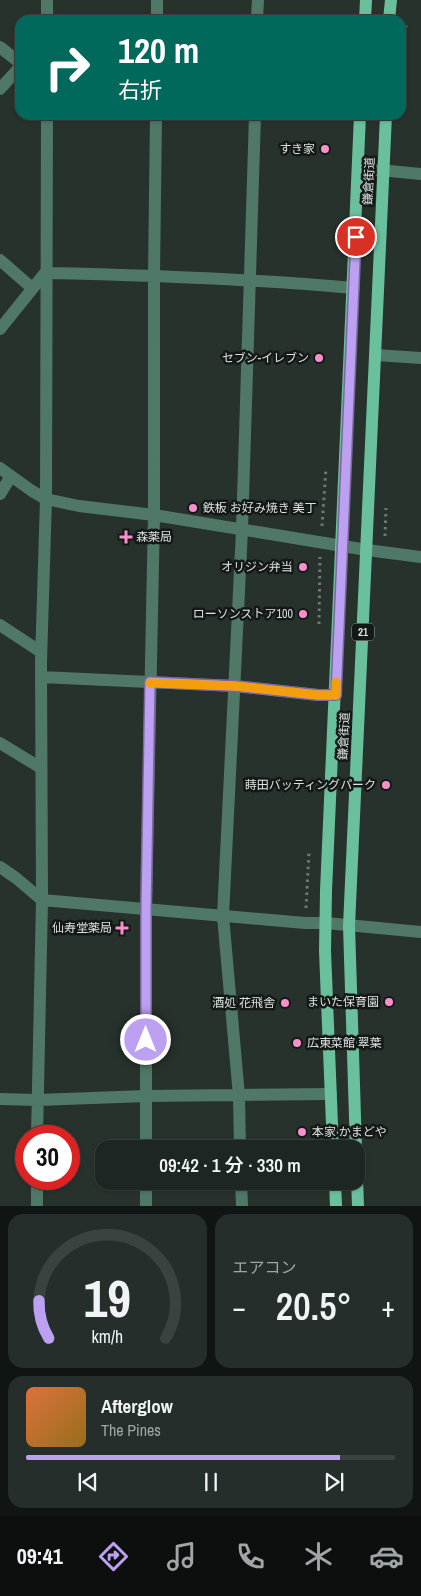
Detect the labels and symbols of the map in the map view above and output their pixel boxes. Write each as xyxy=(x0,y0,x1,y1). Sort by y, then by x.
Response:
place label: すき家 xyxy=(279,141,315,157)
marker: すき家 xyxy=(319,143,331,155)
street label: 鎌倉街道 xyxy=(360,157,378,205)
pin xyxy=(335,216,377,258)
place label: セブン-イレブン xyxy=(222,350,309,366)
marker: セブン-イレブン xyxy=(313,352,325,364)
place label: 鉄板 お好み焼き 美丁 xyxy=(203,500,316,516)
marker: 鉄板 お好み焼き 美丁 xyxy=(187,502,199,514)
place label: 森薬局 xyxy=(136,529,172,545)
marker: 森薬局 xyxy=(120,531,132,543)
place label: オリジン弁当 xyxy=(221,559,293,575)
marker: オリジン弁当 xyxy=(297,561,309,573)
place label: ローソンストア100 xyxy=(193,606,293,622)
marker: ローソンストア100 xyxy=(297,608,309,620)
road number: 21 xyxy=(352,624,374,640)
street label: 鎌倉街道 xyxy=(335,712,353,760)
place label: 蒔田バッティングパーク xyxy=(245,777,376,793)
marker: 蒔田バッティングパーク xyxy=(380,779,392,791)
place label: 仙寿堂薬局 xyxy=(52,920,112,936)
marker: 仙寿堂薬局 xyxy=(116,922,128,934)
place label: まいた保育園 xyxy=(307,994,379,1010)
place label: 酒処 花飛舎 xyxy=(212,995,275,1011)
marker: まいた保育園 xyxy=(383,996,395,1008)
marker: 酒処 花飛舎 xyxy=(279,997,291,1009)
position arrow xyxy=(119,1013,171,1065)
place label: 広東菜館 翠葉 xyxy=(307,1035,382,1051)
marker: 広東菜館 翠葉 xyxy=(291,1037,303,1049)
place label: 本家 かまどや xyxy=(312,1124,387,1140)
speed limit sign: 30 xyxy=(15,1125,80,1190)
marker: 本家 かまどや xyxy=(296,1126,308,1138)

